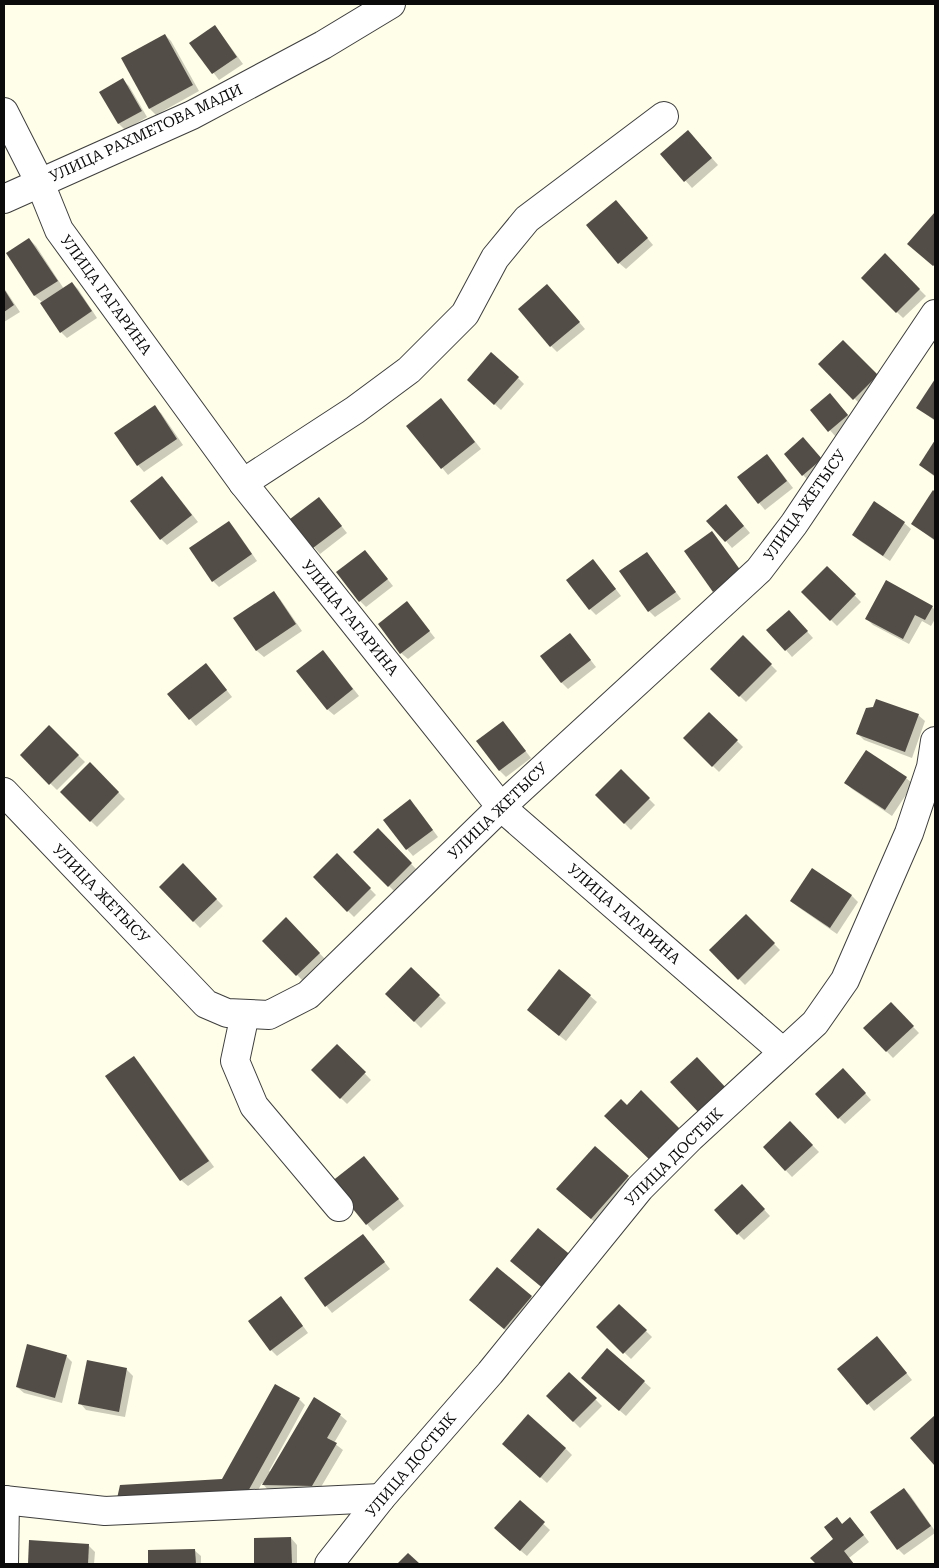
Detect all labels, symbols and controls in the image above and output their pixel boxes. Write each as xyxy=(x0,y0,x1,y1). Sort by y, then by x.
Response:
street label: УЛИЦА РАХМЕТОВА МАДИ xyxy=(47,80,245,186)
street label: УЛИЦА ГАГАРИНА xyxy=(57,232,156,359)
street label: УЛИЦА ЖЕТЫСУ xyxy=(760,445,850,564)
street label: УЛИЦА ГАГАРИНА xyxy=(298,557,402,680)
street label: УЛИЦА ЖЕТЫСУ xyxy=(445,758,552,863)
street label: УЛИЦА ЖЕТЫСУ xyxy=(49,841,154,948)
street label: УЛИЦА ГАГАРИНА xyxy=(564,860,684,968)
street label: УЛИЦА ДОСТЫК xyxy=(621,1104,727,1210)
street label: УЛИЦА ДОСТЫК xyxy=(362,1409,460,1521)

